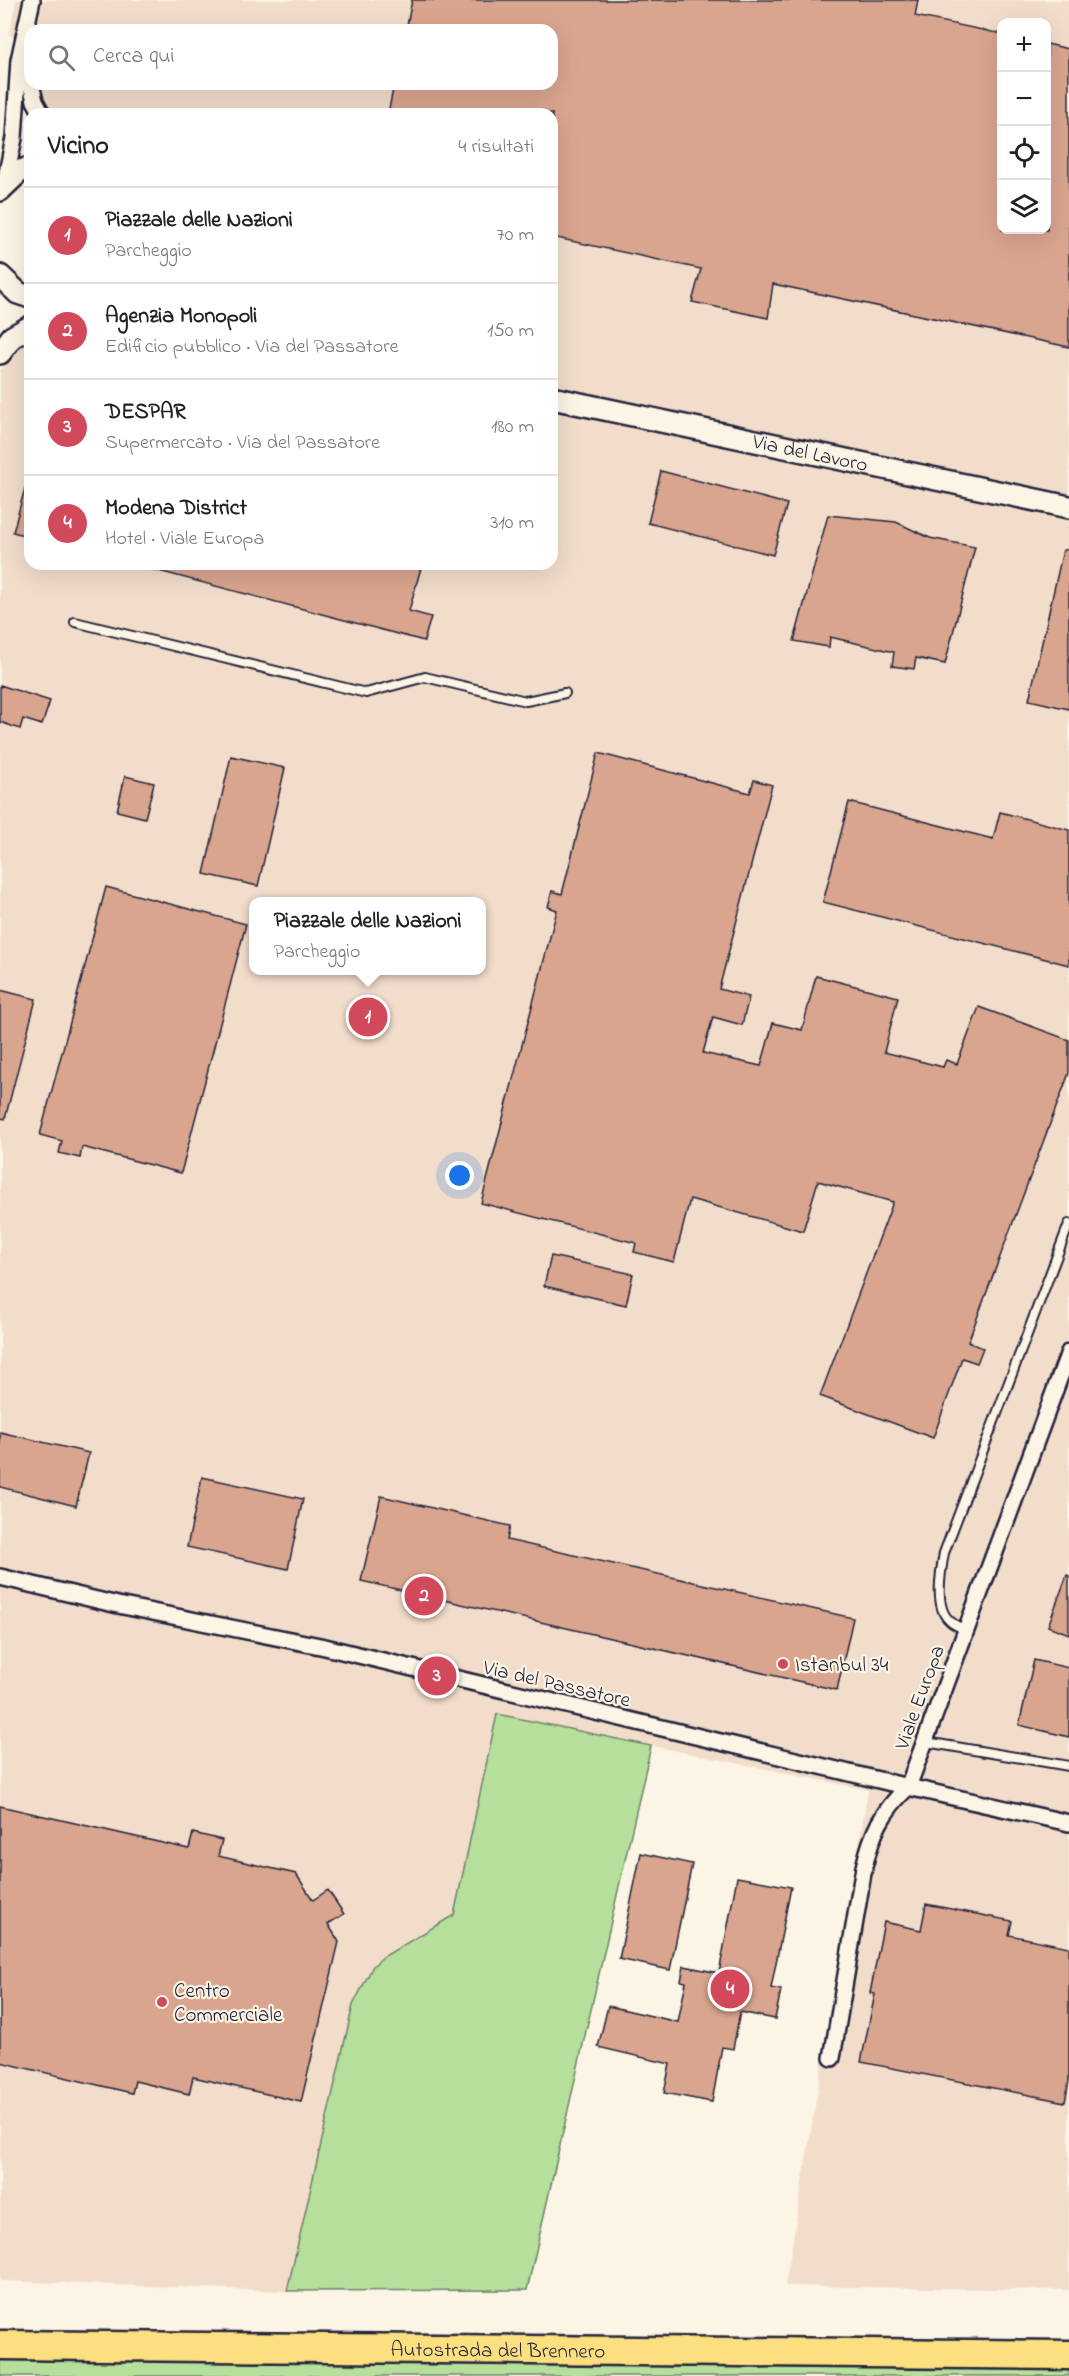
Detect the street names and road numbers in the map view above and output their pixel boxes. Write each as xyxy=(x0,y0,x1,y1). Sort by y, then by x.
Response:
street label: Via del Lavoro xyxy=(749,427,870,481)
street label: Viale Europa xyxy=(888,1641,954,1755)
street label: Via del Passatore xyxy=(479,1653,634,1717)
street label: Autostrada del Brennero xyxy=(391,2336,605,2368)

